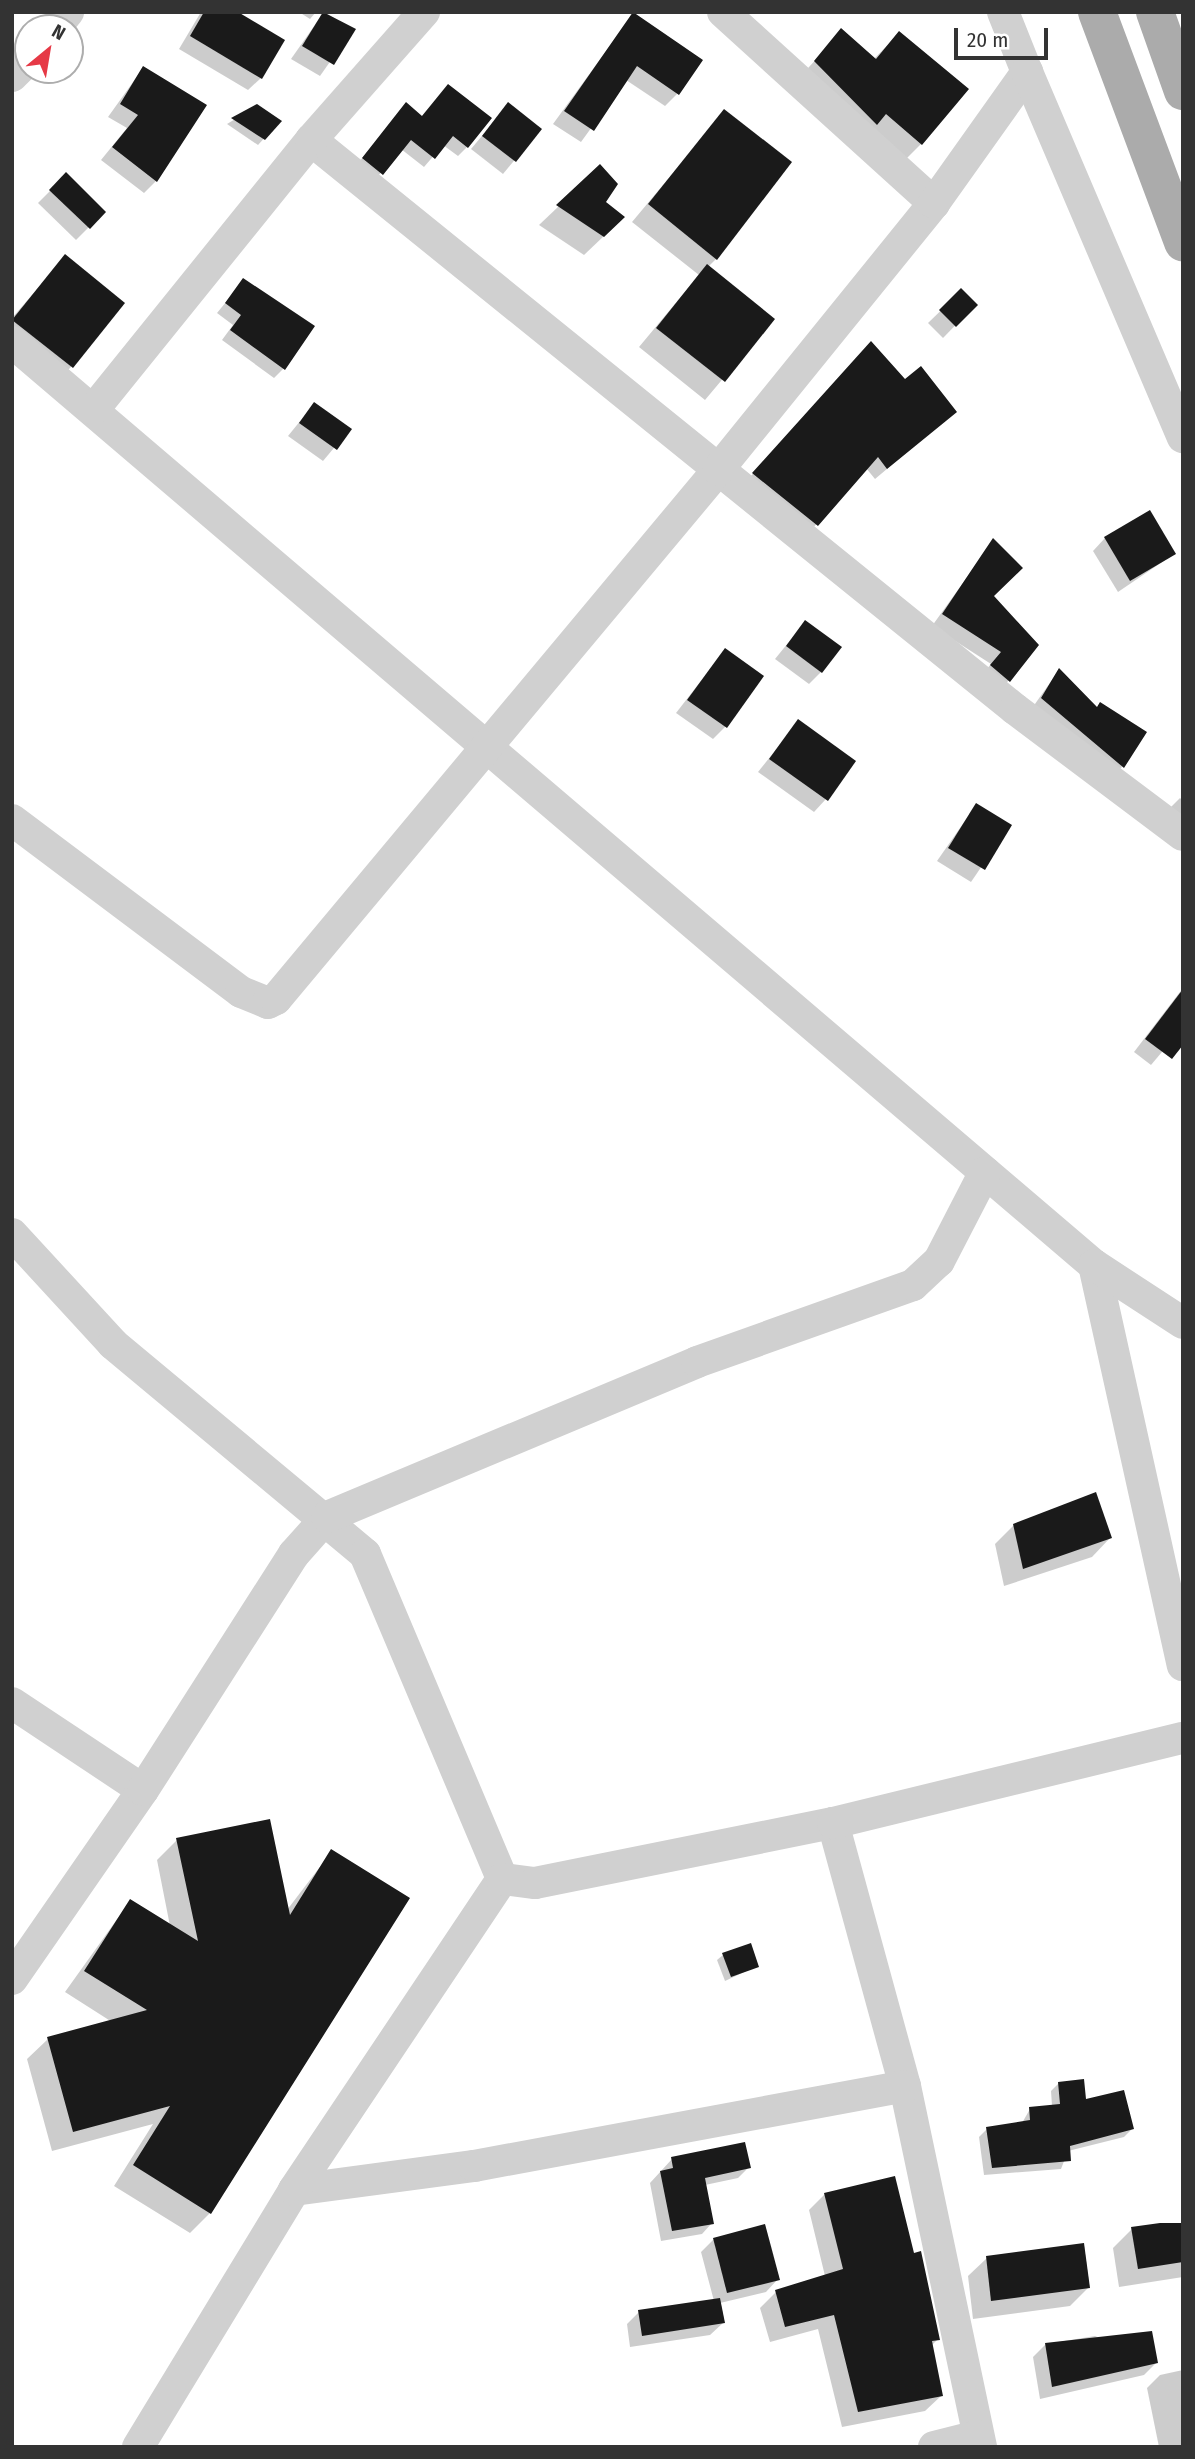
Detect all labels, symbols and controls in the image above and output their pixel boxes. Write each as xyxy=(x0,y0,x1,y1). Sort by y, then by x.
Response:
north arrow xyxy=(14,14,84,84)
scale bar xyxy=(957,14,1052,58)
text: N xyxy=(48,19,69,45)
text: 20 m xyxy=(967,27,1008,53)

